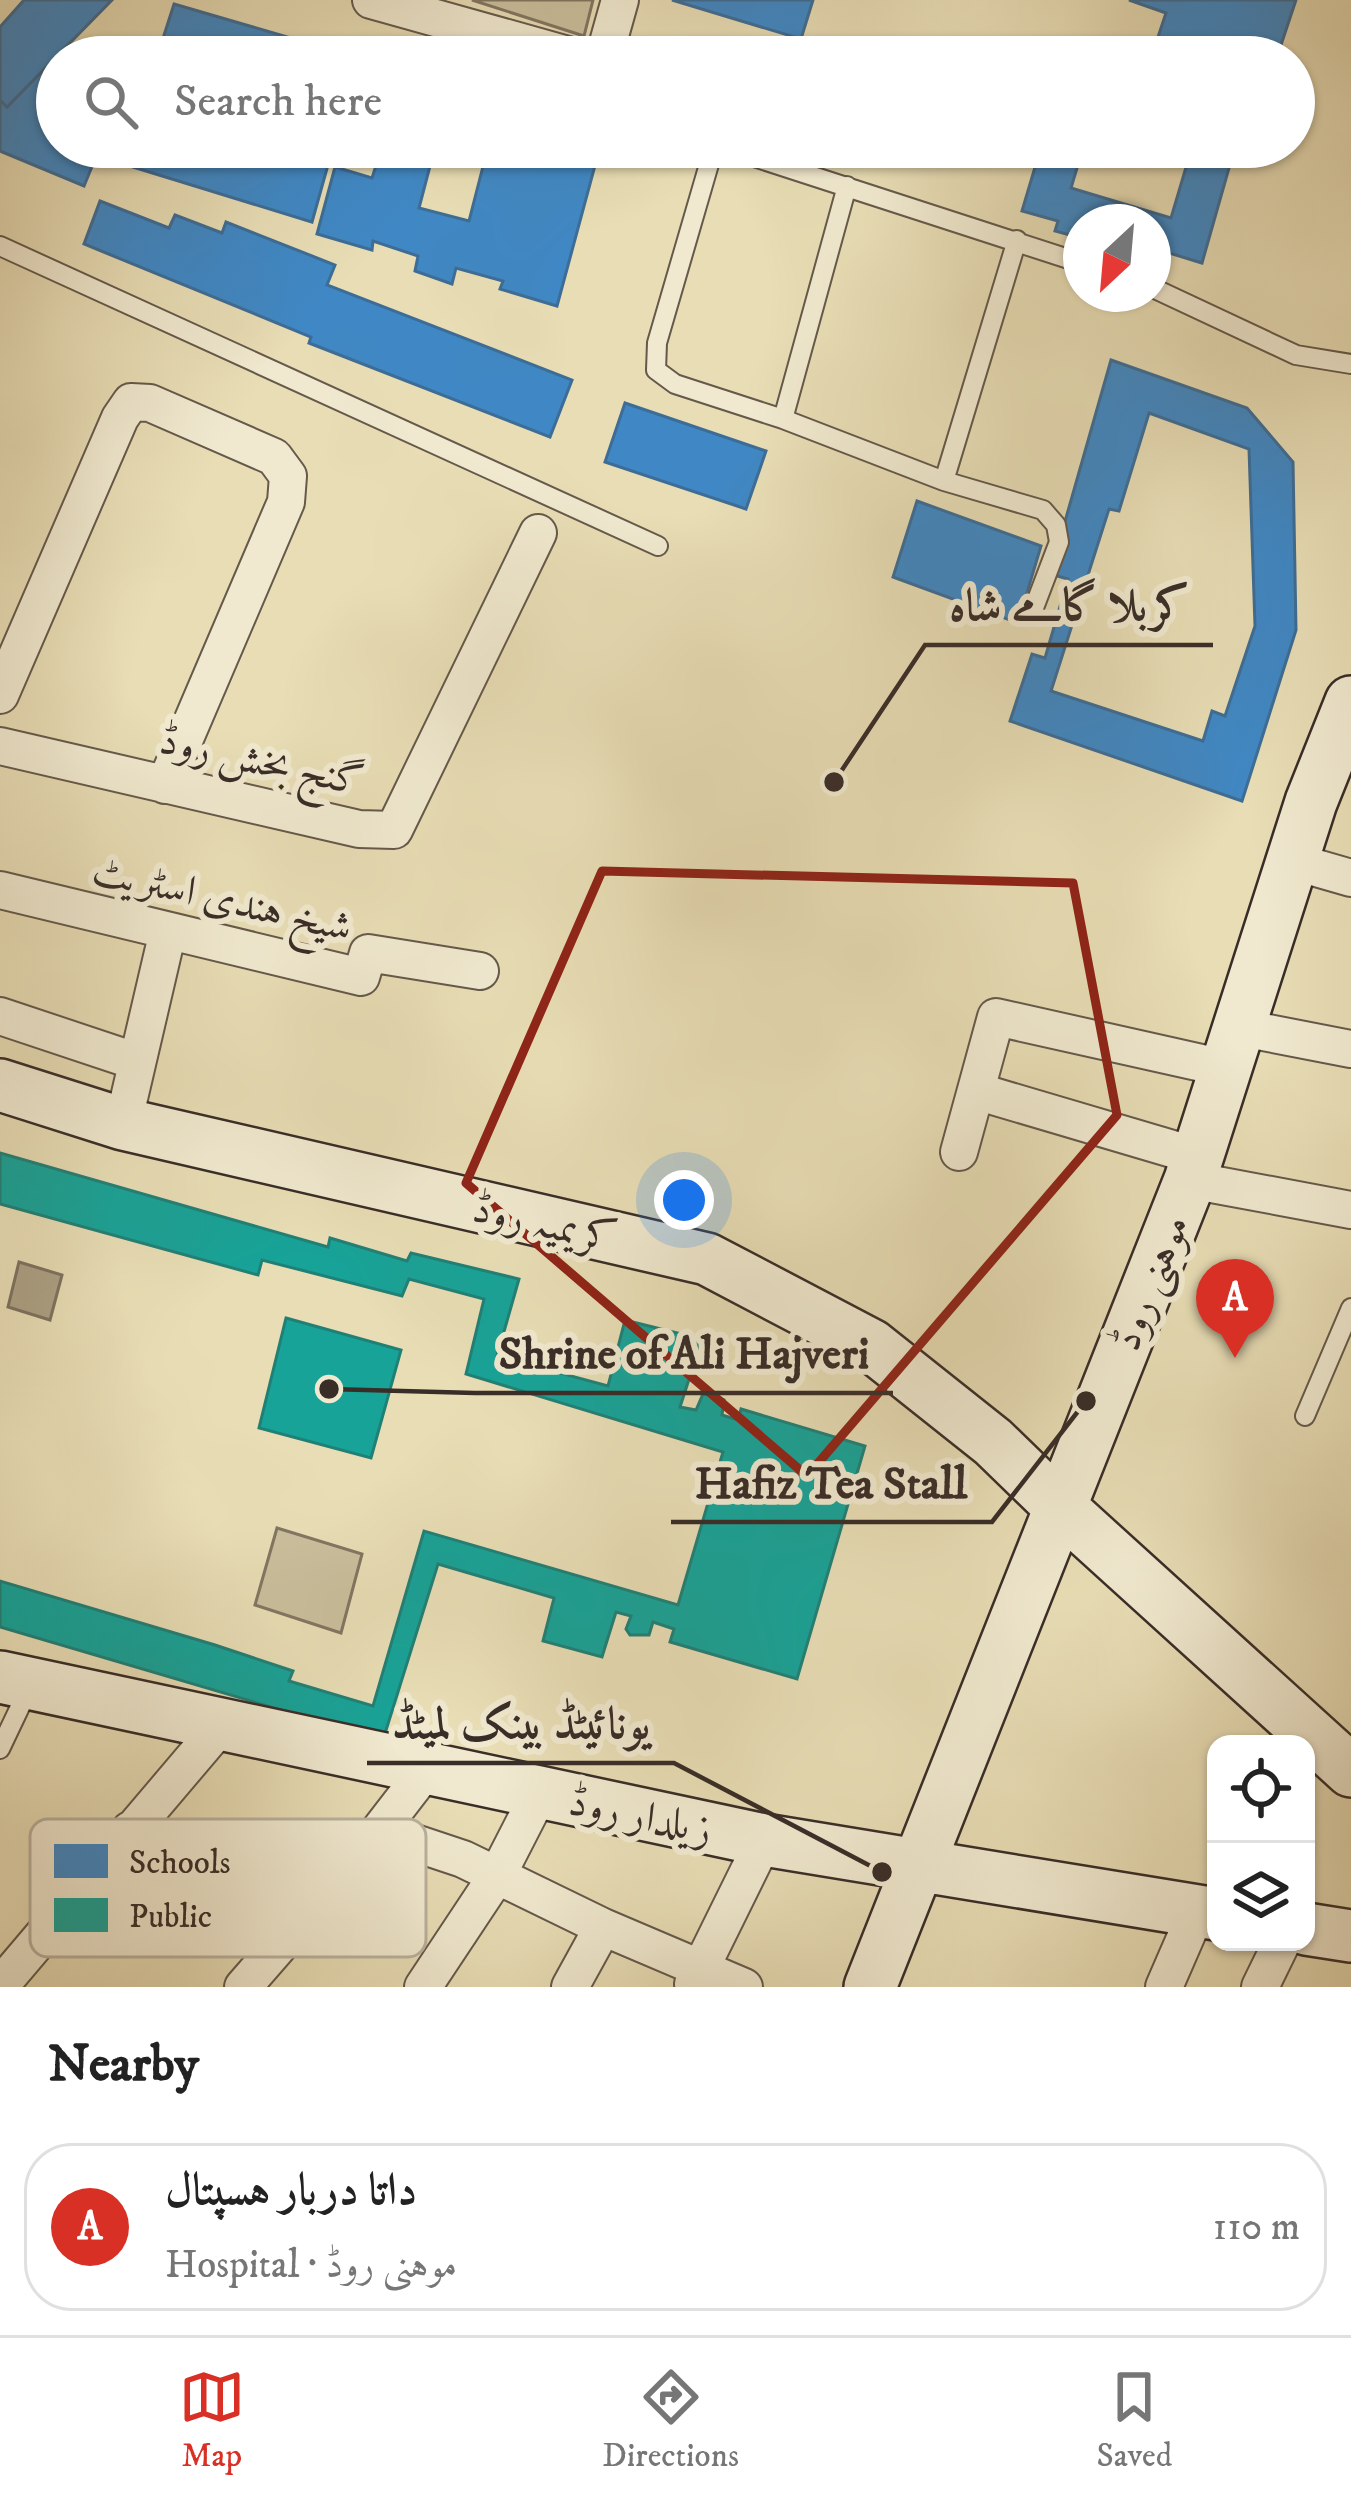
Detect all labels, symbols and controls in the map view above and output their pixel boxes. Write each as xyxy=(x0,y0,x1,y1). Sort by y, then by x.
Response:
search box xyxy=(36,36,1315,168)
icon: search xyxy=(78,69,144,135)
text: Search here xyxy=(174,74,382,130)
north arrow xyxy=(1063,204,1171,312)
callout: کربلا گامے شاہ xyxy=(925,564,1213,645)
text: کربلا گامے شاہ xyxy=(949,577,1189,635)
street label: گنج بخش روڈ xyxy=(153,715,368,818)
street label: شیخ ہندی اسٹریٹ xyxy=(86,845,357,964)
your location xyxy=(654,1170,714,1230)
street label: کریمیہ روڈ xyxy=(467,1183,621,1267)
street label: موہنی روڈ xyxy=(1101,1208,1203,1359)
pin: A xyxy=(1196,1259,1274,1358)
callout: Shrine of Ali Hajveri xyxy=(475,1312,893,1393)
text: Shrine of Ali Hajveri xyxy=(499,1327,869,1384)
callout: Hafiz Tea Stall xyxy=(671,1441,992,1522)
text: Hafiz Tea Stall xyxy=(695,1457,968,1513)
callout: یونائیٹڈ بینک لمیٹڈ xyxy=(367,1682,674,1763)
text: یونائیٹڈ بینک لمیٹڈ xyxy=(392,1697,653,1753)
map controls xyxy=(1207,1735,1315,1951)
button: locate xyxy=(1207,1735,1315,1843)
street label: زیلدار روڈ xyxy=(564,1776,717,1857)
legend xyxy=(30,1819,426,1957)
text: Schools xyxy=(129,1843,231,1884)
button: layers xyxy=(1207,1843,1315,1951)
text: Public xyxy=(129,1897,212,1938)
text: Nearby xyxy=(48,2033,199,2097)
text: داتا دربار ہسپتال xyxy=(165,2163,417,2219)
text: A xyxy=(78,2203,102,2252)
text: 110 m xyxy=(1213,2203,1300,2252)
text: Hospital · موہنی روڈ xyxy=(165,2241,457,2290)
tab: Map xyxy=(179,2364,245,2477)
tab: Directions xyxy=(602,2364,739,2477)
tab: Saved xyxy=(1096,2364,1172,2477)

